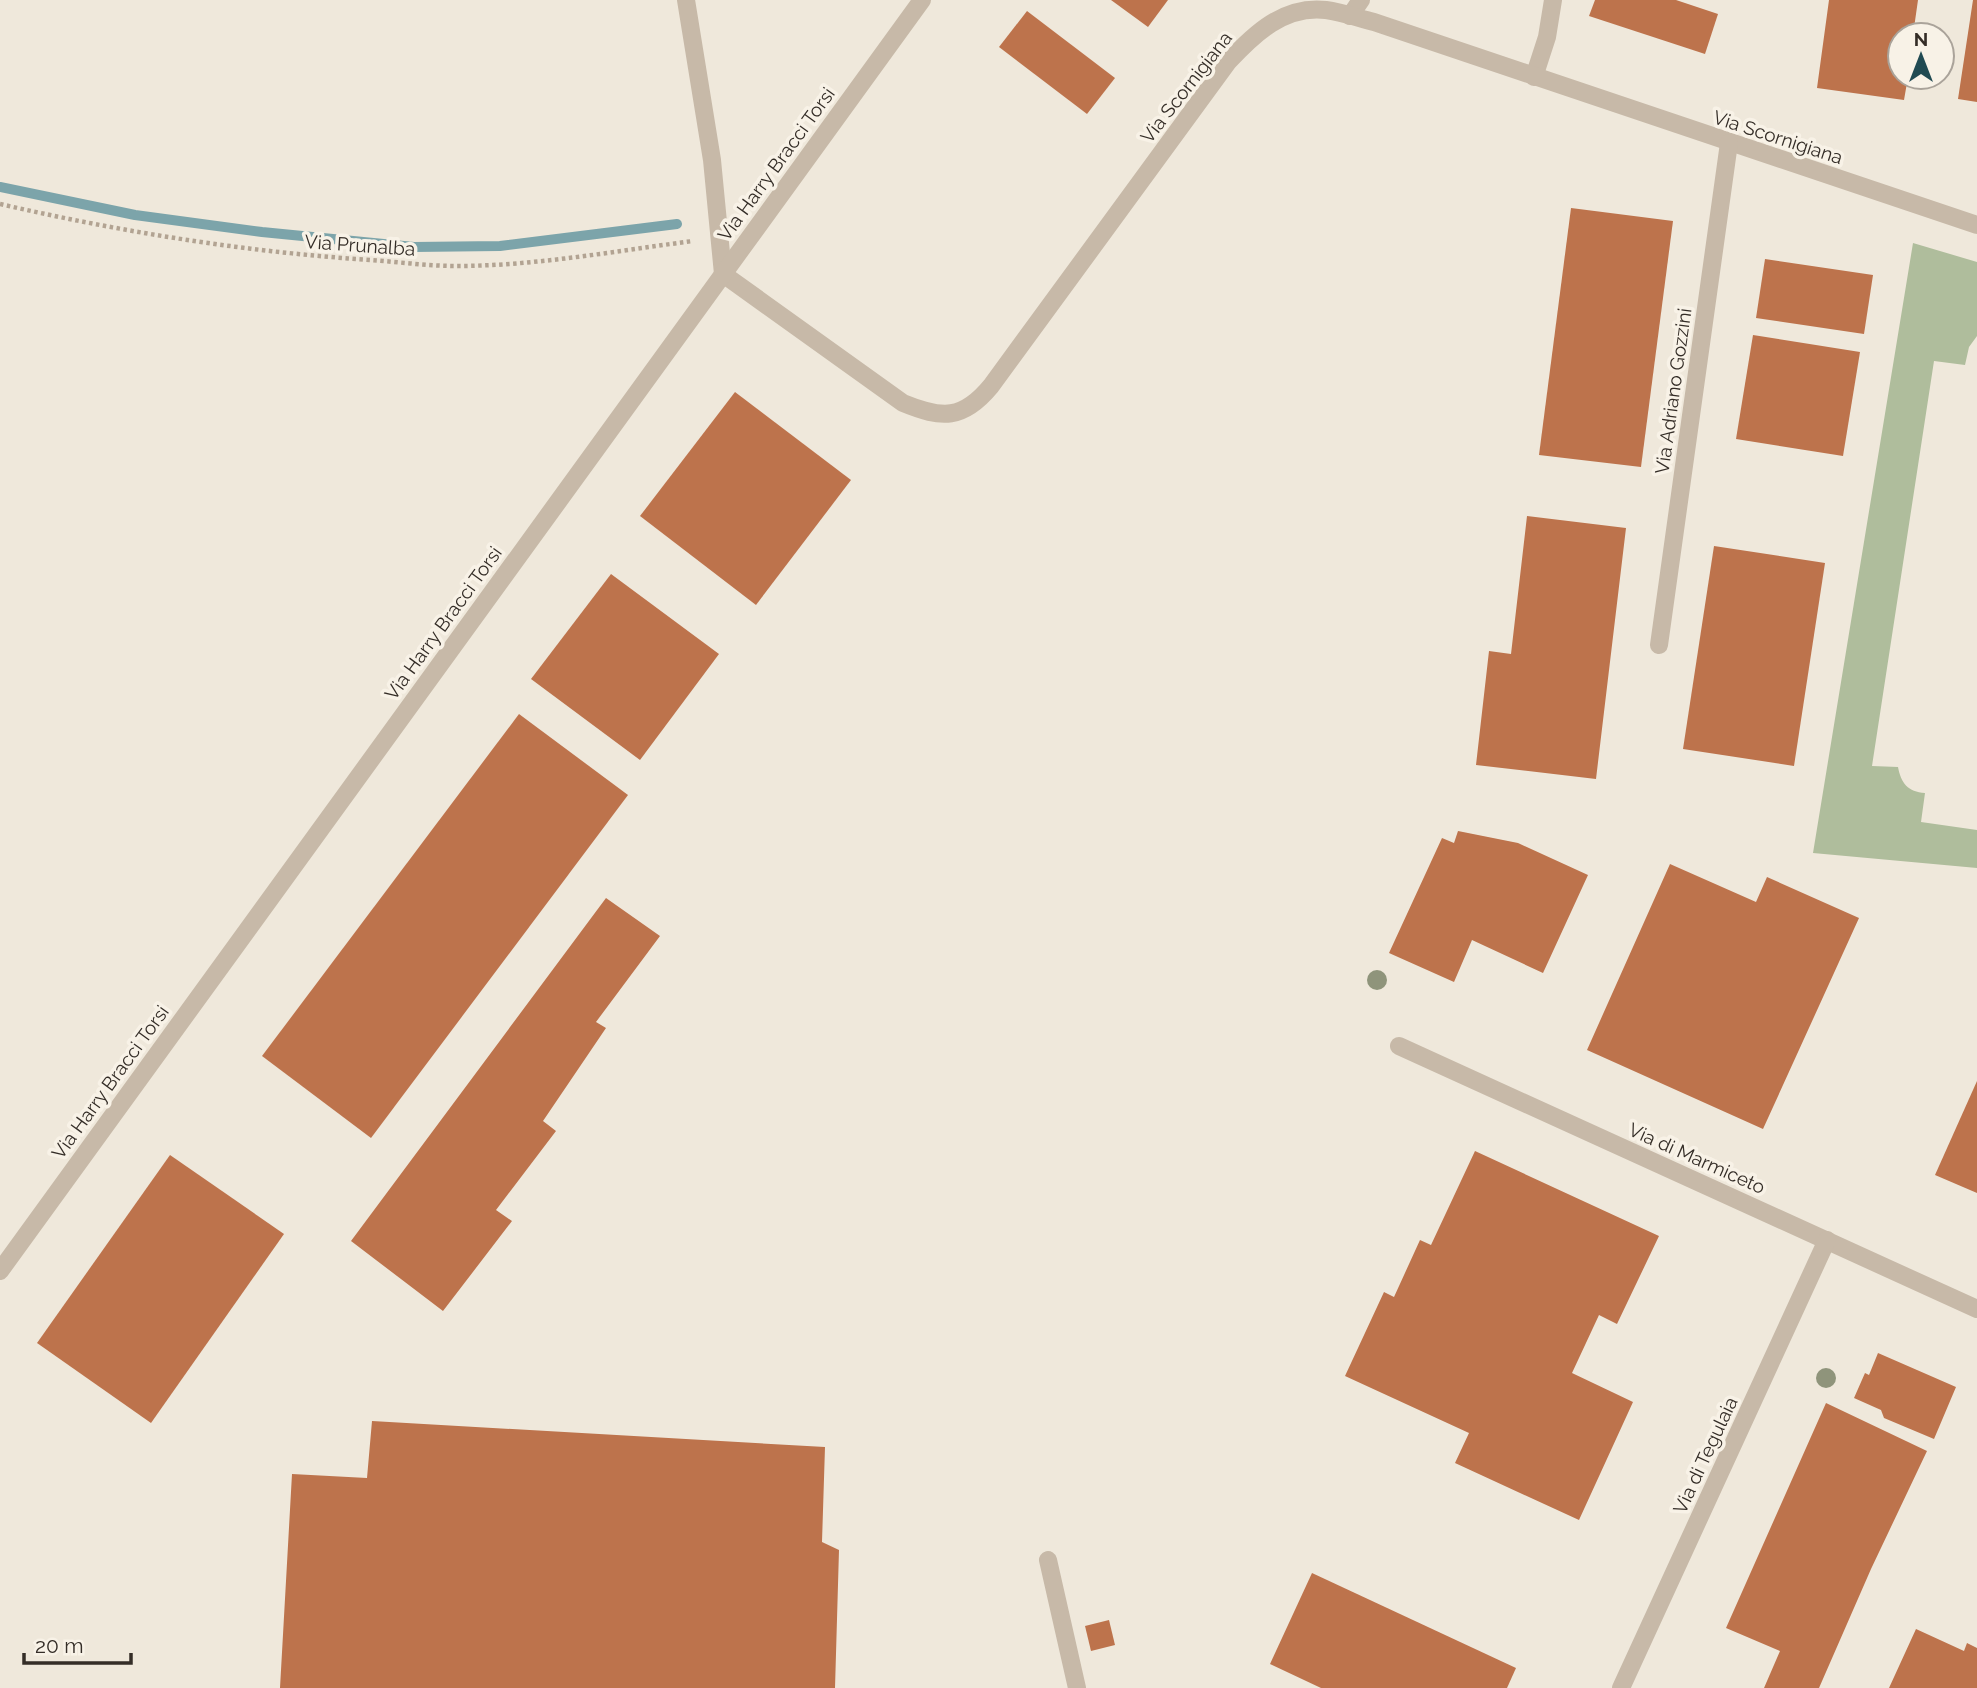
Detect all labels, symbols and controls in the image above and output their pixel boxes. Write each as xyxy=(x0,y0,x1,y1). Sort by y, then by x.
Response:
north arrow xyxy=(1886,21,1956,91)
street label: Via Scornigiana xyxy=(1136,27,1236,147)
text: N xyxy=(1914,28,1928,50)
street label: Via Harry Bracci Torsi xyxy=(713,83,839,245)
street label: Via Scornigiana xyxy=(1710,106,1846,168)
street label: Via Prunalba xyxy=(304,230,416,260)
street label: Via Adriano Gozzini xyxy=(1650,307,1696,475)
street label: Via Harry Bracci Torsi xyxy=(380,542,506,704)
street label: Via Harry Bracci Torsi xyxy=(47,1001,173,1163)
street label: Via di Marmiceto xyxy=(1625,1118,1769,1198)
street label: Via di Tegulaia xyxy=(1668,1393,1742,1517)
scale bar xyxy=(24,1622,131,1666)
text: 20 m xyxy=(35,1633,83,1658)

